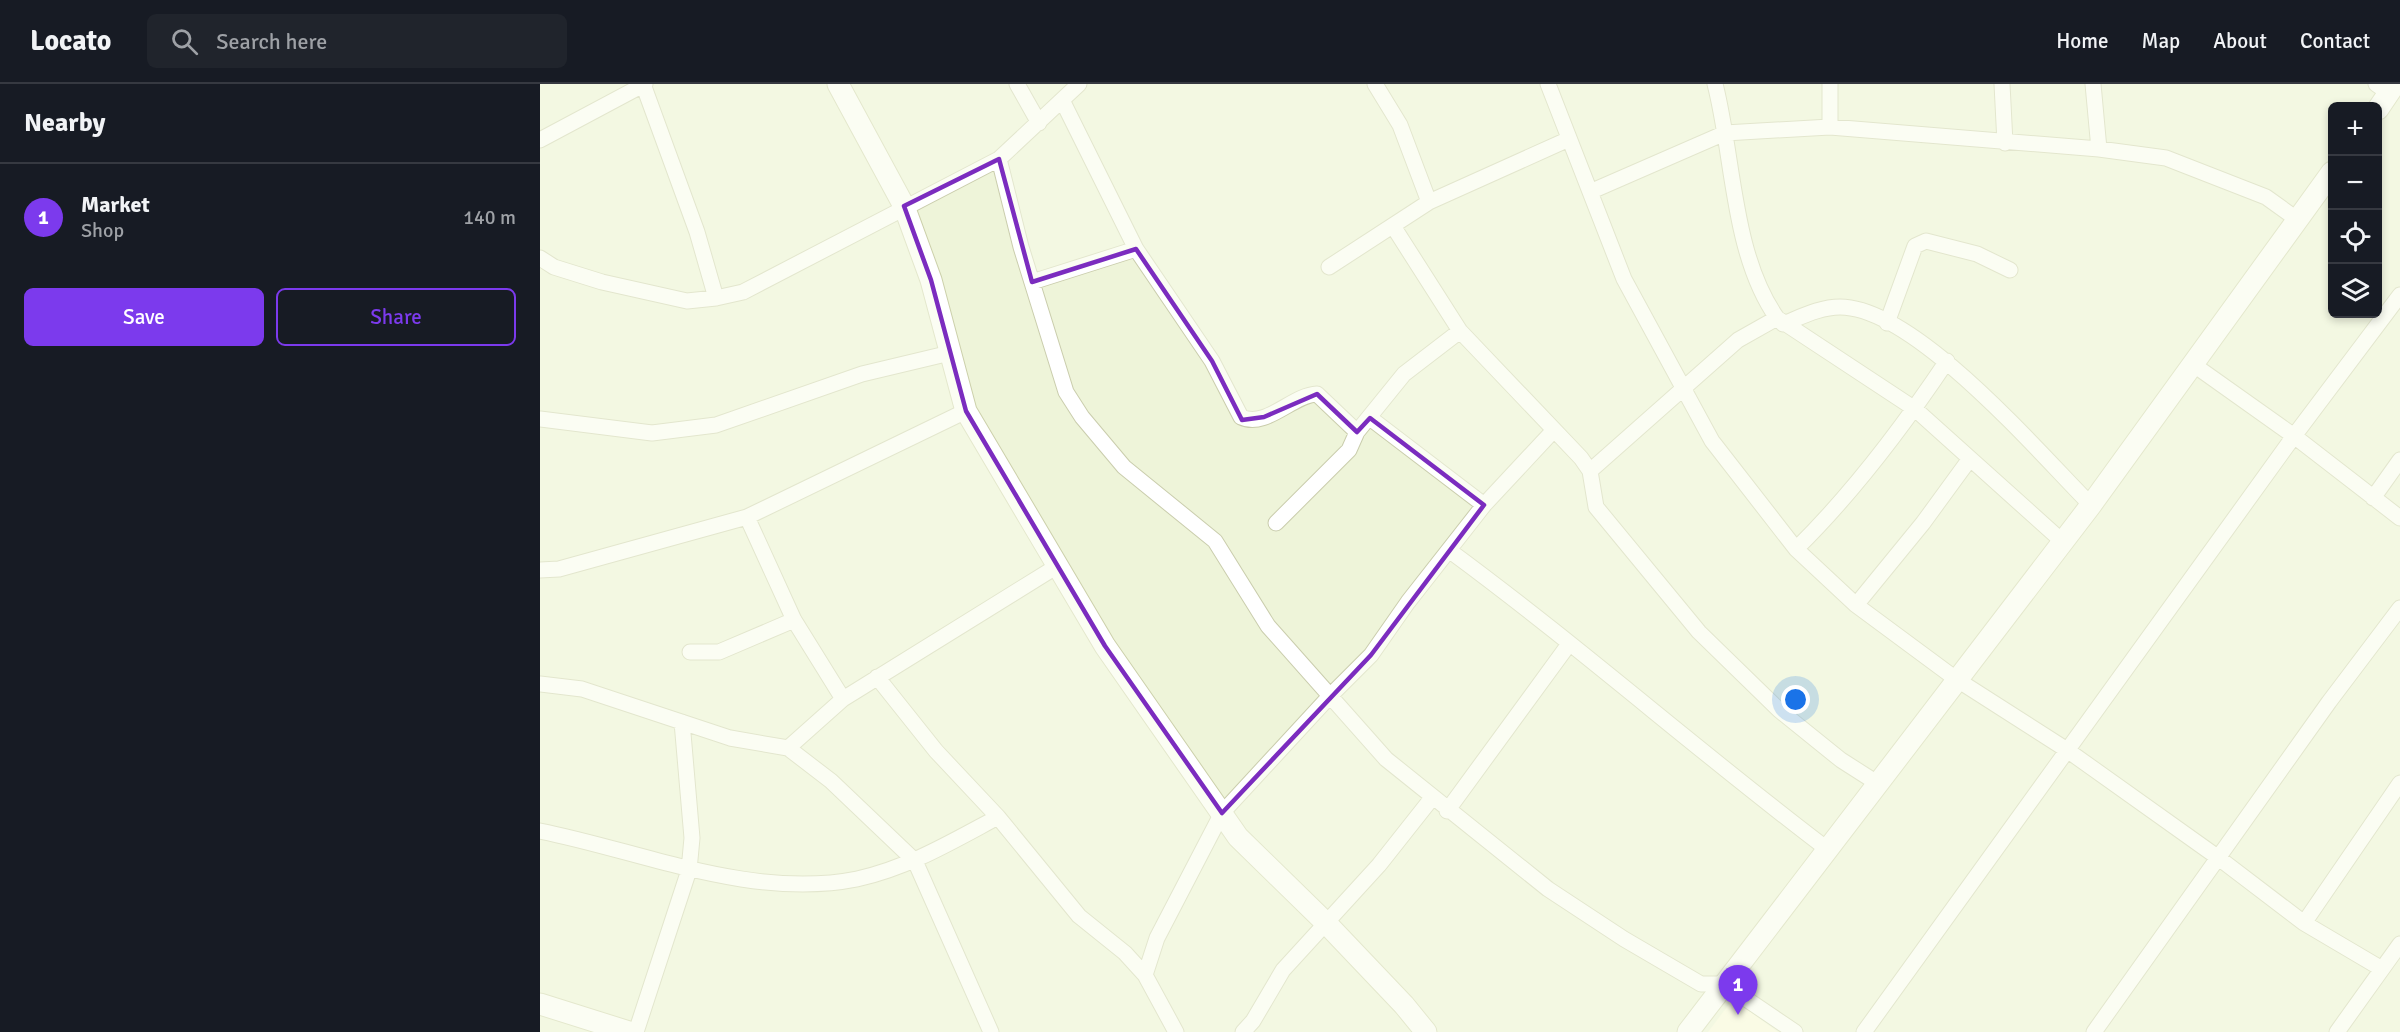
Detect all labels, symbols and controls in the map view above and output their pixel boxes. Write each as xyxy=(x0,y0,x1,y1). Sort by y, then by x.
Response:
search box xyxy=(147,14,567,68)
text: Locato xyxy=(30,24,111,58)
icon: search xyxy=(168,25,201,58)
text: Search here xyxy=(216,28,327,55)
text: Home xyxy=(2056,28,2109,54)
text: Map xyxy=(2142,28,2180,54)
text: About xyxy=(2213,28,2267,54)
text: Contact xyxy=(2300,28,2370,54)
map controls xyxy=(2328,102,2382,318)
button: + xyxy=(2328,102,2382,156)
text: Nearby xyxy=(24,107,105,139)
button: − xyxy=(2328,156,2382,210)
text: Market xyxy=(81,191,150,218)
text: 1 xyxy=(38,205,49,230)
text: 140 m xyxy=(463,205,516,230)
button: locate xyxy=(2328,210,2382,264)
text: Shop xyxy=(81,218,124,243)
button: layers xyxy=(2328,264,2382,318)
button: Save xyxy=(24,288,264,346)
button: Share xyxy=(276,288,516,346)
your location xyxy=(1781,685,1810,714)
pin: 1 xyxy=(1718,966,1758,1015)

